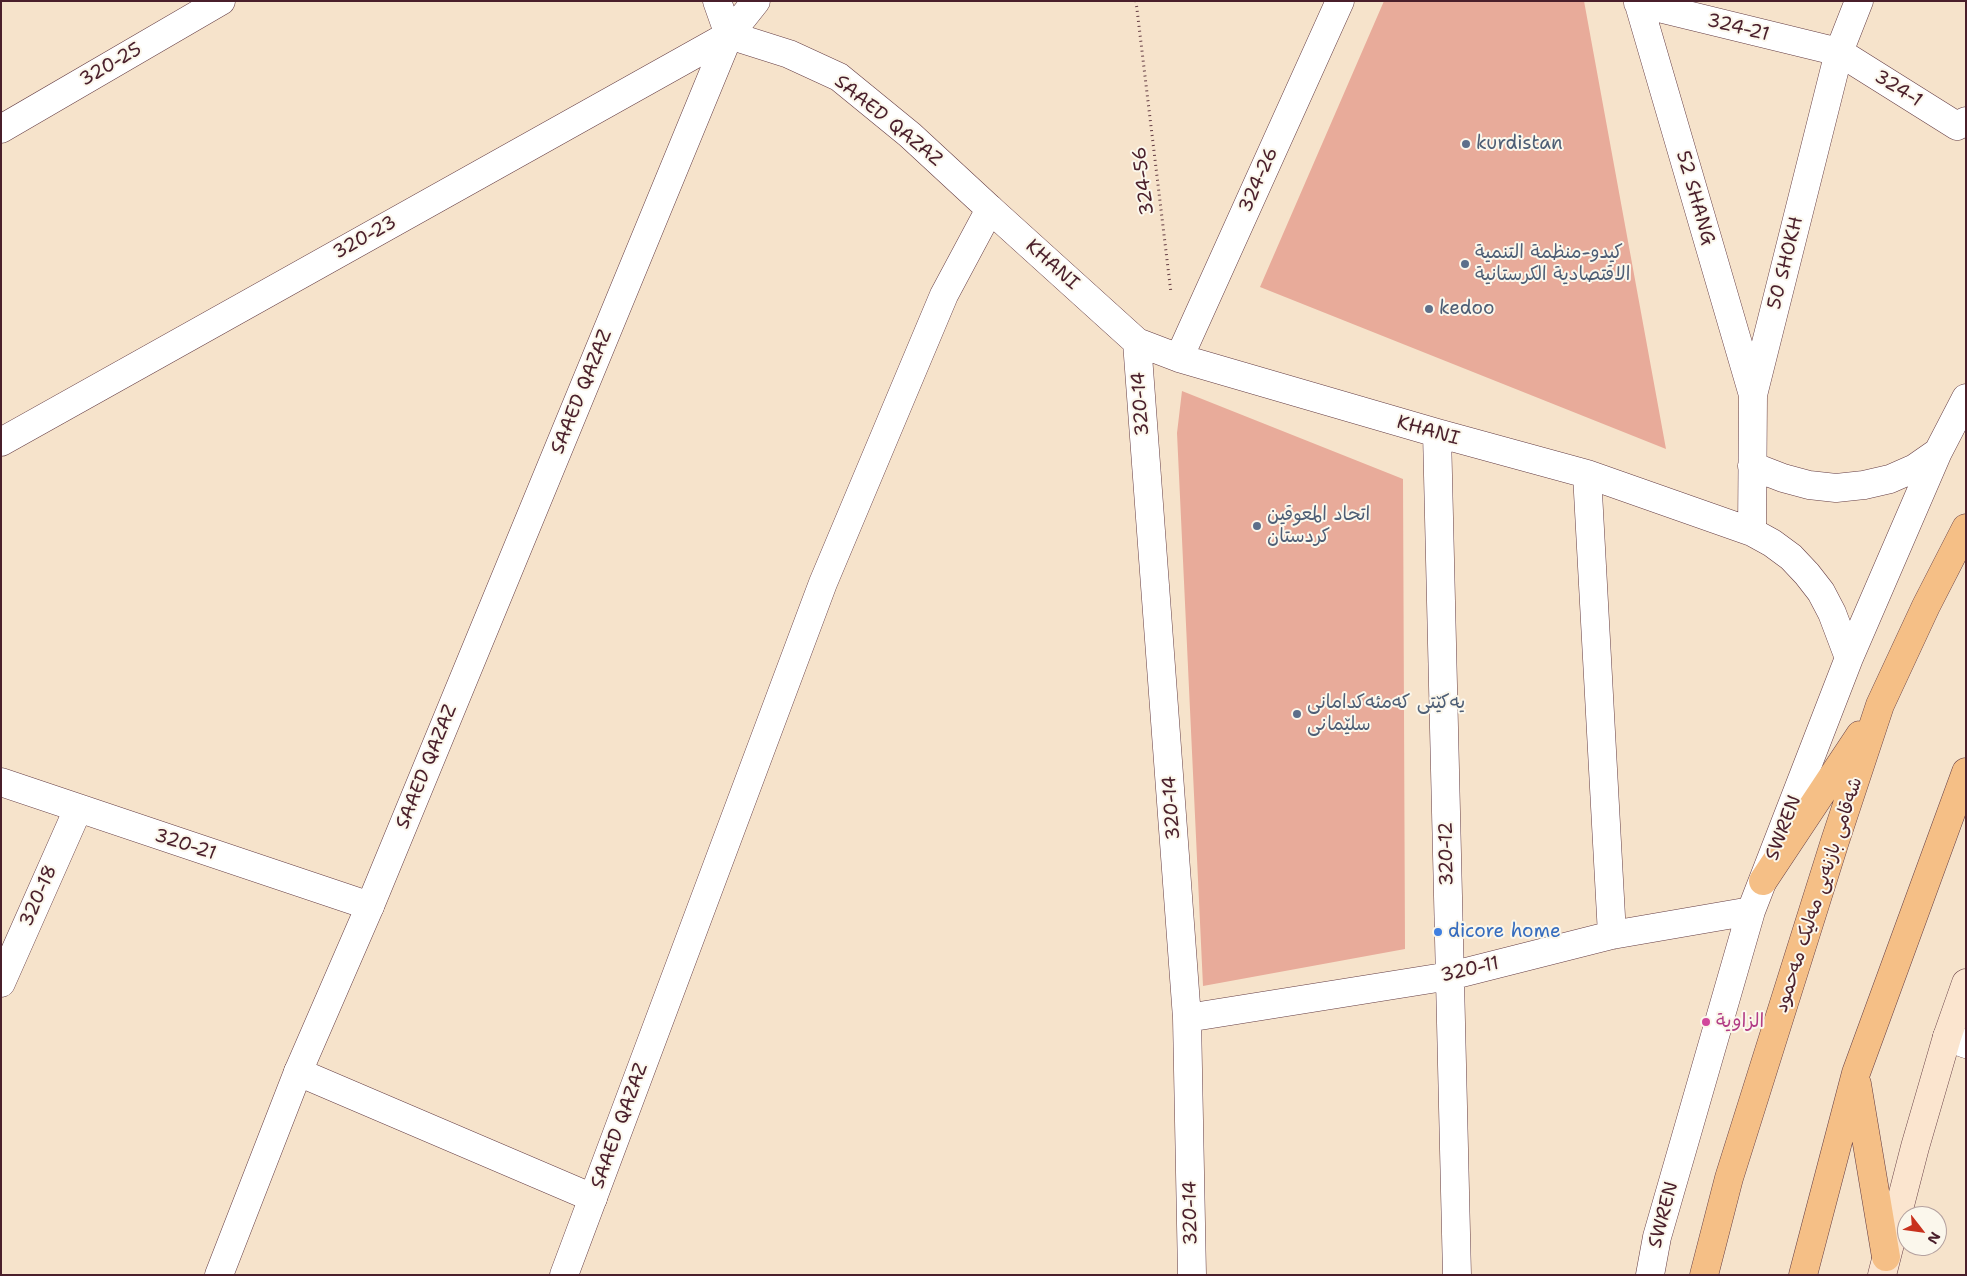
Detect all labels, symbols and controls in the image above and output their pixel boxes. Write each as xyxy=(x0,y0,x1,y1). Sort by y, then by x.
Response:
street label: 324-21 xyxy=(1704,9,1772,47)
street label: 320-25 xyxy=(76,38,146,92)
street label: 324-1 xyxy=(1870,66,1926,112)
street label: SAAED QAZAZ xyxy=(830,71,946,171)
place label: kurdistan xyxy=(1476,133,1563,155)
marker: kurdistan xyxy=(1460,138,1472,150)
street label: 324-26 xyxy=(1235,144,1283,216)
street label: 324-56 xyxy=(1128,145,1160,217)
street label: 52 SHANG xyxy=(1671,148,1719,248)
street label: 320-23 xyxy=(329,211,401,265)
street label: 50 SHOKH xyxy=(1763,214,1809,312)
street label: KHANI xyxy=(1021,235,1083,295)
place label: کیدو-منظمة التنمية الاقتصادية الكرستانية xyxy=(1475,242,1630,286)
marker: کیدو-منظمة التنمية الاقتصادية الكرستانية xyxy=(1459,258,1471,270)
place label: kedoo xyxy=(1439,298,1495,320)
marker: kedoo xyxy=(1423,303,1435,315)
street label: SAAED QAZAZ xyxy=(547,327,617,457)
street label: 320-14 xyxy=(1127,371,1155,437)
street label: KHANI xyxy=(1394,411,1462,451)
place label: اتحاد المعوقین کردستان xyxy=(1267,504,1370,548)
marker: اتحاد المعوقین کردستان xyxy=(1251,520,1263,532)
place label: یەکێتی کەمئەکدامانی سلێمانی xyxy=(1307,692,1465,736)
street label: SAAED QAZAZ xyxy=(392,702,462,832)
marker: یەکێتی کەمئەکدامانی سلێمانی xyxy=(1291,708,1303,720)
street label: 320-14 xyxy=(1158,775,1186,841)
street label: شەقامی بازنەیی مەلیک مەحمود xyxy=(1770,775,1868,1015)
street label: SWREN xyxy=(1761,792,1807,864)
street label: 320-12 xyxy=(1435,822,1459,886)
street label: 320-21 xyxy=(151,824,219,866)
street label: 320-18 xyxy=(15,862,63,930)
place label: dicore home xyxy=(1448,921,1561,943)
marker: dicore home xyxy=(1432,926,1444,938)
street label: 320-11 xyxy=(1439,952,1501,988)
place label: الزاوية xyxy=(1716,1011,1764,1033)
marker: الزاوية xyxy=(1700,1016,1712,1028)
street label: SAAED QAZAZ xyxy=(587,1060,653,1192)
street label: SWREN xyxy=(1644,1179,1684,1251)
street label: 320-14 xyxy=(1179,1181,1203,1245)
north arrow xyxy=(1897,1206,1947,1256)
text: N xyxy=(1924,1229,1945,1247)

